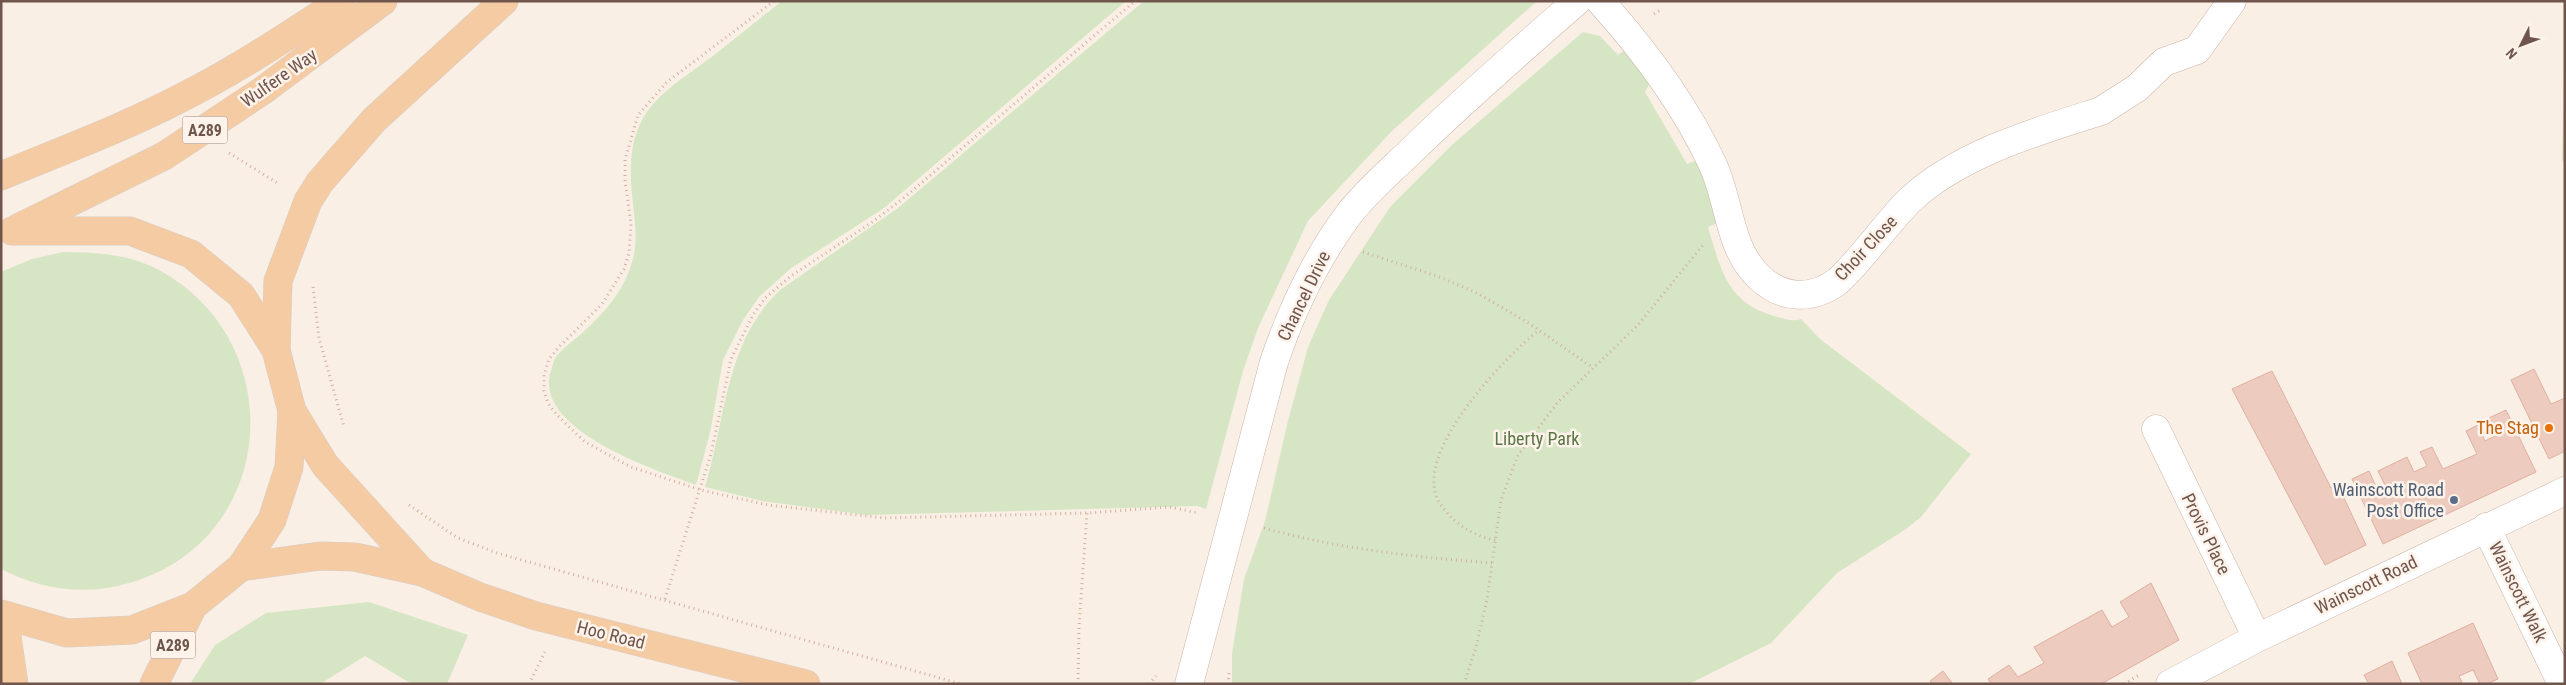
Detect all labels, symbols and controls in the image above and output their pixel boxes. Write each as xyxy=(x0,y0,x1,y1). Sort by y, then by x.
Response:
north arrow xyxy=(2496,20,2546,70)
street label: Wulfere Way xyxy=(237,44,321,111)
text: N xyxy=(2503,45,2520,62)
road number: A289 xyxy=(182,116,228,144)
street label: Choir Close xyxy=(1830,211,1901,285)
street label: Chancel Drive xyxy=(1273,248,1334,344)
place label: The Stag xyxy=(2476,417,2539,438)
marker: The Stag xyxy=(2543,422,2555,434)
park label: Liberty Park xyxy=(1495,428,1579,449)
place label: Wainscott Road Post Office xyxy=(2333,479,2444,521)
street label: Provis Place xyxy=(2178,490,2235,578)
marker: Wainscott Road Post Office xyxy=(2448,494,2460,506)
street label: Wainscott Walk xyxy=(2485,538,2552,646)
street label: Wainscott Road xyxy=(2311,551,2420,618)
street label: Hoo Road xyxy=(575,616,647,653)
road number: A289 xyxy=(150,632,196,658)

